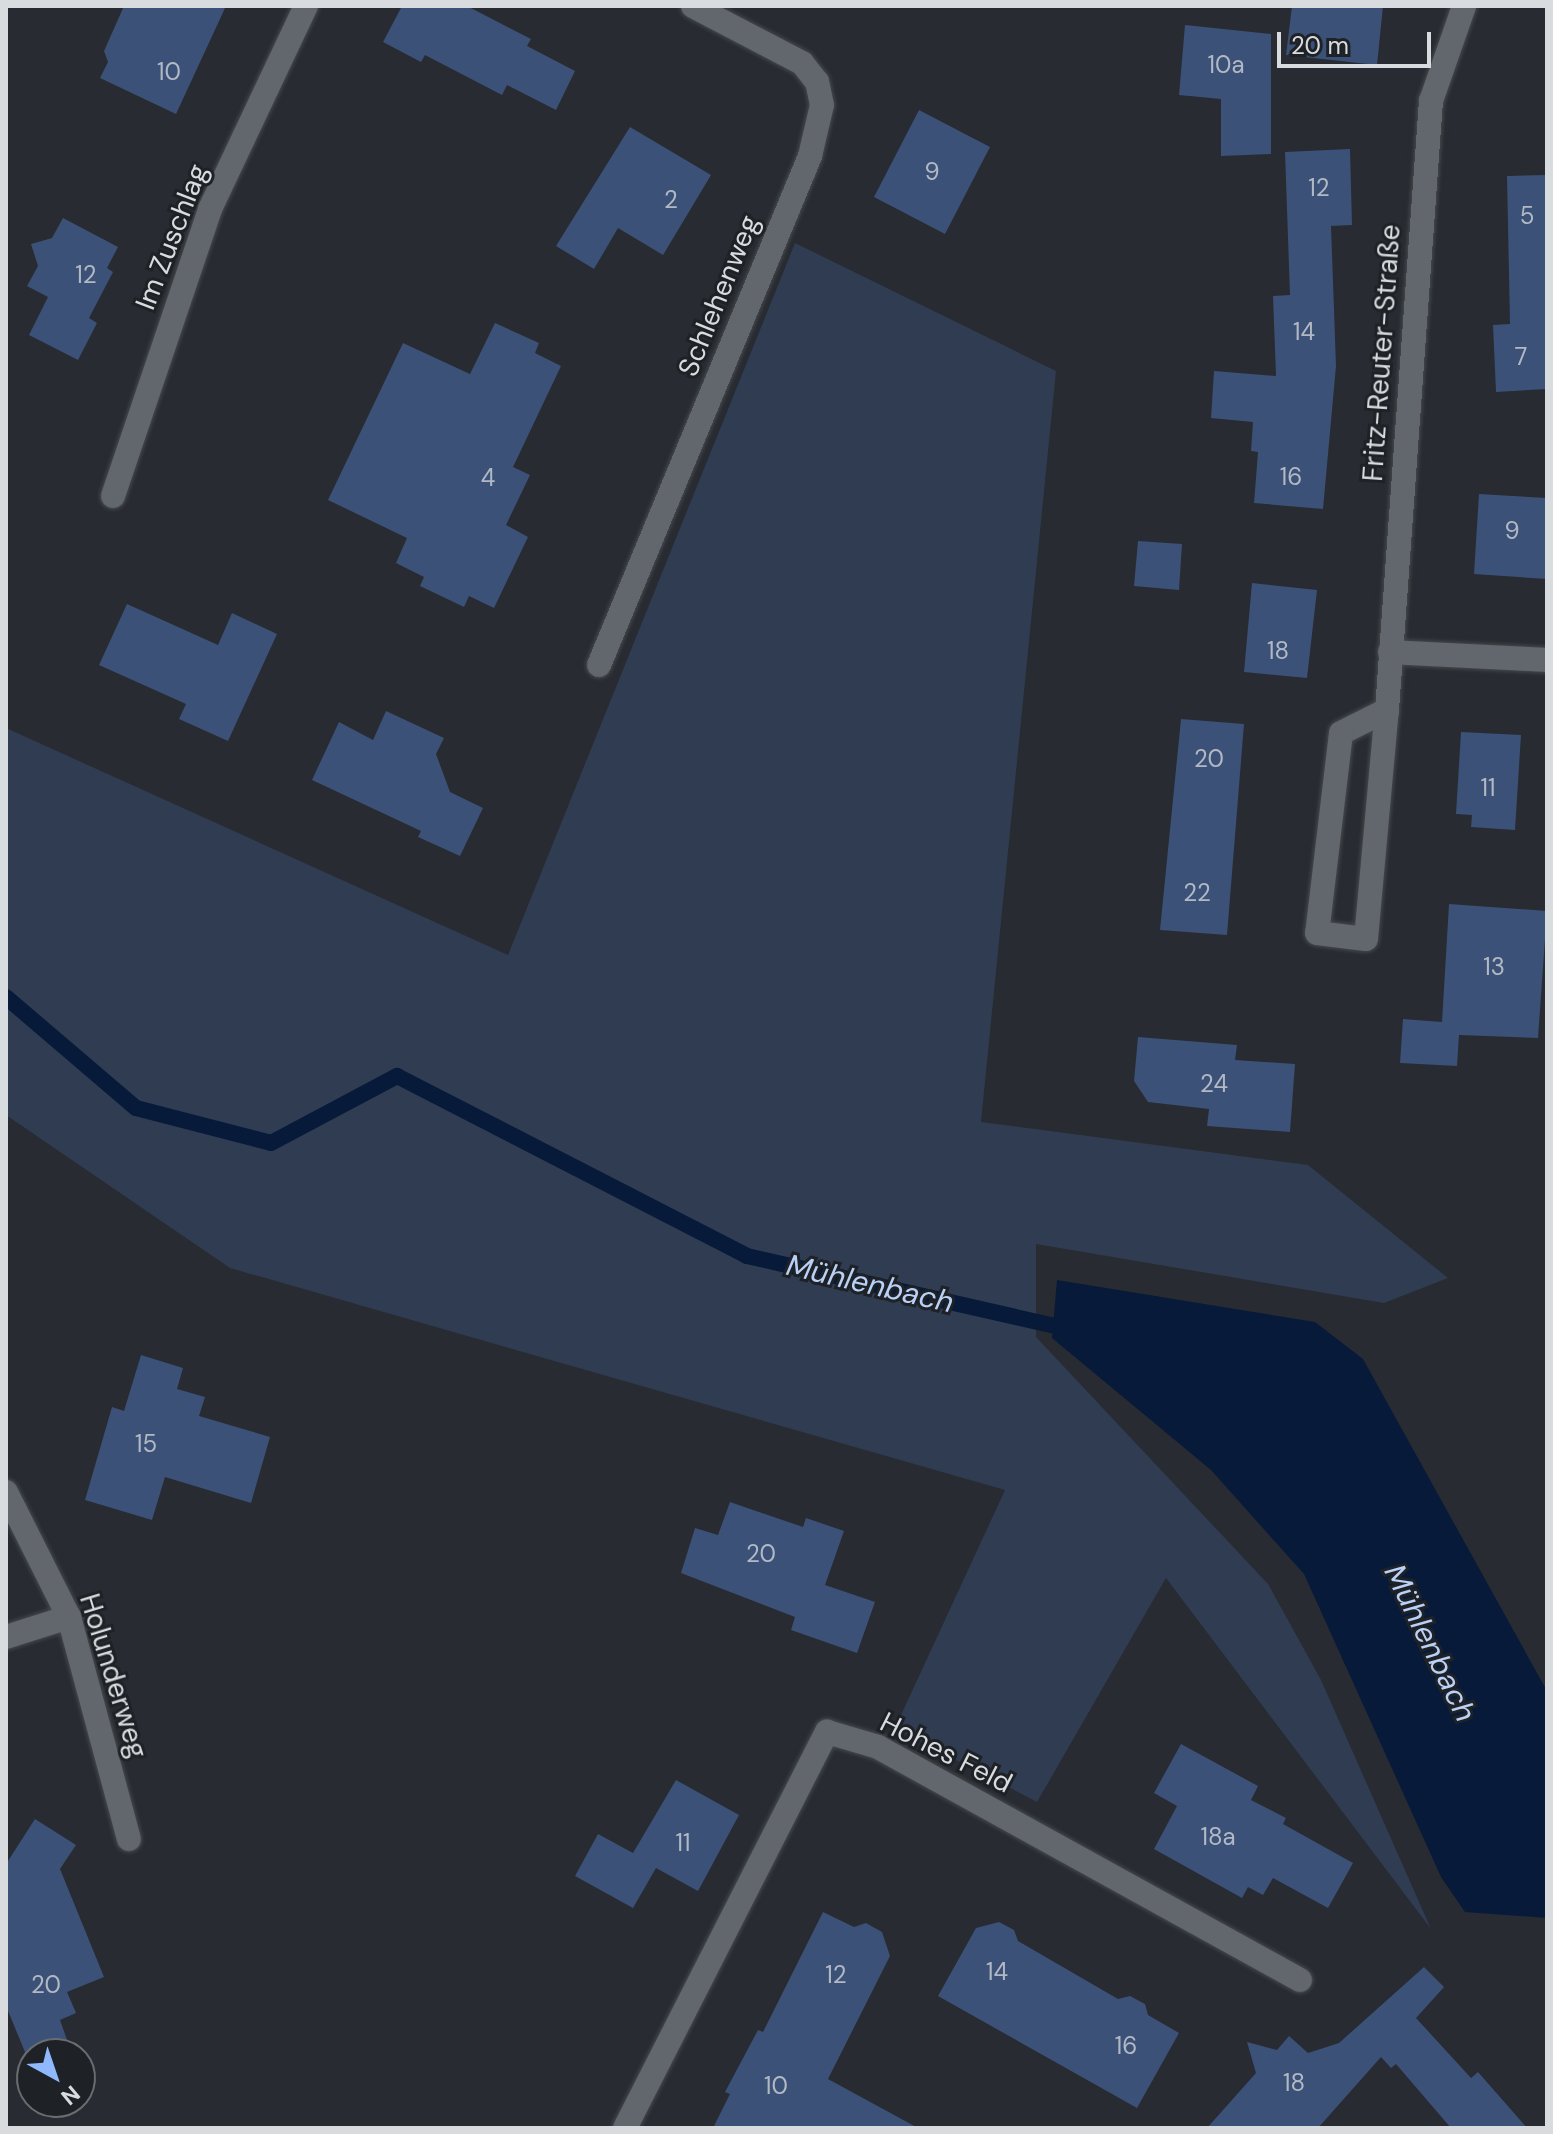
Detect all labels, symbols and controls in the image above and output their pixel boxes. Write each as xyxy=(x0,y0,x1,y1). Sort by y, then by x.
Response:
scale bar xyxy=(1281,16,1435,66)
text: 20 m xyxy=(1291,30,1349,61)
house number: 10a xyxy=(1208,51,1244,79)
house number: 10 xyxy=(157,58,181,86)
house number: 9 xyxy=(924,158,940,186)
street label: Im Zuschlag xyxy=(129,159,215,315)
house number: 12 xyxy=(1308,174,1330,202)
house number: 2 xyxy=(664,186,678,214)
house number: 5 xyxy=(1520,202,1534,230)
street label: Schlehenweg xyxy=(671,210,767,382)
street label: Fritz-Reuter-Straße xyxy=(1356,223,1408,483)
house number: 12 xyxy=(75,261,97,289)
house number: 14 xyxy=(1293,318,1315,346)
house number: 7 xyxy=(1515,343,1527,371)
house number: 16 xyxy=(1280,463,1302,491)
house number: 4 xyxy=(481,464,495,492)
house number: 9 xyxy=(1504,517,1520,545)
house number: 18 xyxy=(1267,637,1289,665)
house number: 20 xyxy=(1194,745,1224,773)
house number: 11 xyxy=(1481,774,1495,802)
house number: 22 xyxy=(1183,879,1211,907)
house number: 13 xyxy=(1483,953,1505,981)
house number: 24 xyxy=(1200,1070,1228,1098)
water label: Mühlenbach xyxy=(783,1247,957,1321)
house number: 15 xyxy=(135,1430,157,1458)
house number: 20 xyxy=(746,1540,776,1568)
water label: Mühlenbach xyxy=(1376,1558,1484,1728)
street label: Holunderweg xyxy=(72,1590,154,1762)
street label: Hohes Feld xyxy=(875,1706,1017,1800)
house number: 18a xyxy=(1200,1823,1236,1851)
house number: 11 xyxy=(676,1829,690,1857)
house number: 14 xyxy=(986,1958,1008,1986)
house number: 12 xyxy=(825,1961,847,1989)
house number: 20 xyxy=(31,1971,61,1999)
house number: 16 xyxy=(1115,2032,1137,2060)
north arrow xyxy=(16,2038,96,2118)
house number: 18 xyxy=(1283,2069,1305,2097)
house number: 10 xyxy=(764,2072,788,2100)
text: N xyxy=(55,2079,86,2111)

